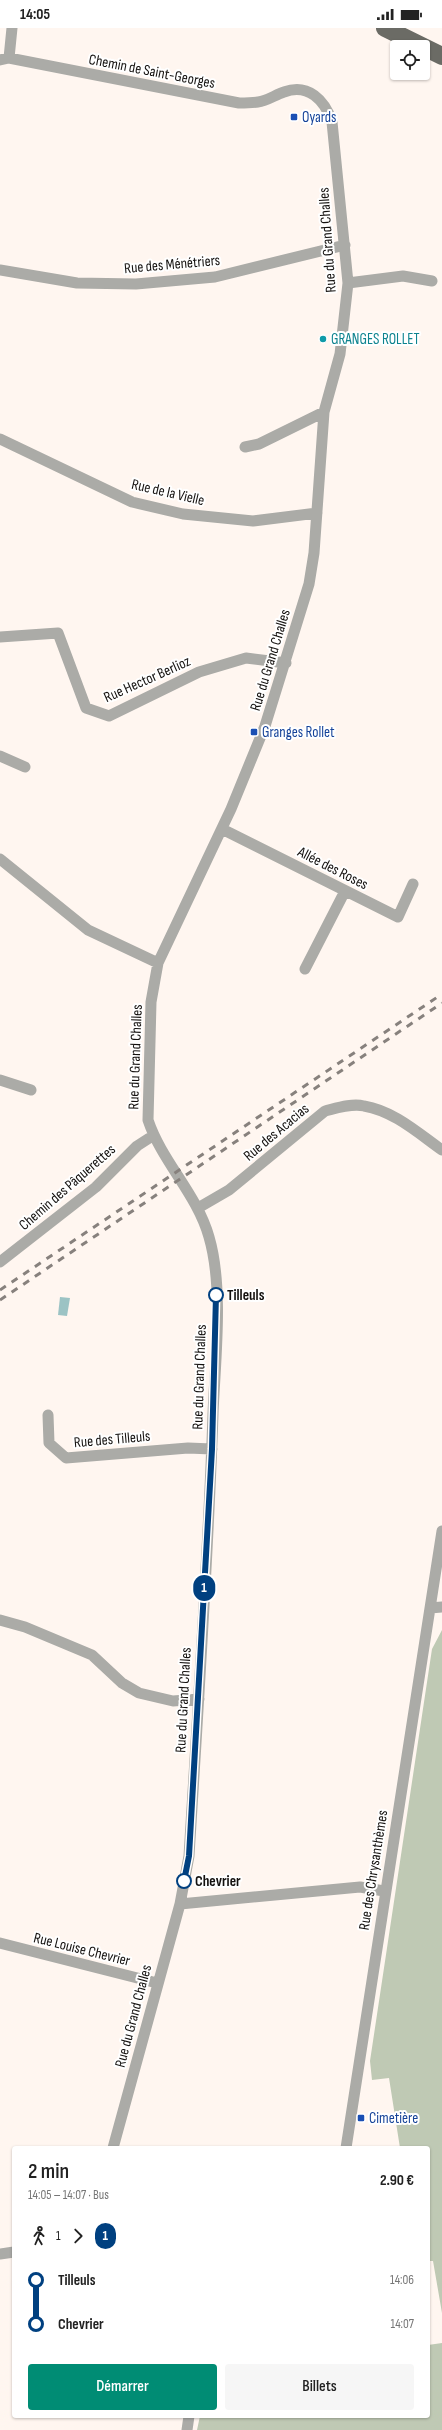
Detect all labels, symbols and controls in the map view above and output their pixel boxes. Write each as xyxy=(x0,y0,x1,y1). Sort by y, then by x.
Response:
text: 14:05 xyxy=(20,5,50,24)
map controls xyxy=(390,40,430,80)
button: locate xyxy=(390,40,430,80)
street label: Chemin de Saint-Georges xyxy=(87,50,217,93)
place label: Oyards xyxy=(302,108,336,127)
marker: Oyards xyxy=(289,112,299,122)
street label: Rue du Grand Challes xyxy=(314,187,341,293)
street label: Rue des Ménétriers xyxy=(123,251,221,278)
place label: GRANGES ROLLET xyxy=(331,330,420,349)
marker: GRANGES ROLLET xyxy=(318,334,328,344)
street label: Rue de la Vielle xyxy=(129,475,206,510)
street label: Rue du Grand Challes xyxy=(246,607,295,713)
street label: Rue Hector Berlioz xyxy=(101,652,194,707)
place label: Granges Rollet xyxy=(262,723,335,742)
marker: Granges Rollet xyxy=(249,727,259,737)
street label: Allée des Roses xyxy=(293,842,371,894)
street label: Rue du Grand Challes xyxy=(124,1004,147,1110)
street label: Rue des Acacias xyxy=(240,1099,313,1165)
street label: Chemin des Pâquerettes xyxy=(15,1140,120,1235)
place label: Tilleuls xyxy=(227,1286,265,1305)
marker: Tilleuls xyxy=(208,1287,224,1303)
street label: Rue du Grand Challes xyxy=(188,1324,211,1430)
street label: Rue des Tilleuls xyxy=(73,1427,151,1452)
line badge: 1 xyxy=(191,1575,217,1601)
text: 1 xyxy=(201,1579,207,1596)
street label: Rue du Grand Challes xyxy=(171,1647,196,1753)
street label: Rue des Chrysanthèmes xyxy=(355,1809,392,1931)
place label: Chevrier xyxy=(195,1872,241,1891)
marker: Chevrier xyxy=(176,1873,192,1889)
street label: Rue Louise Chevrier xyxy=(32,1928,133,1971)
street label: Rue du Grand Challes xyxy=(111,1963,156,2069)
place label: Cimetière xyxy=(369,2109,418,2128)
marker: Cimetière xyxy=(356,2113,366,2123)
text: 2 min xyxy=(28,2158,69,2185)
text: 2.90 € xyxy=(380,2171,414,2190)
text: 14:05 – 14:07 · Bus xyxy=(28,2187,109,2203)
icon: walk xyxy=(28,2225,50,2247)
icon: forward xyxy=(67,2225,89,2247)
text: 1 xyxy=(103,2227,108,2244)
text: 1 xyxy=(56,2228,61,2244)
text: Tilleuls xyxy=(58,2271,95,2290)
text: 14:06 xyxy=(390,2272,414,2288)
text: Chevrier xyxy=(58,2315,104,2334)
text: 14:07 xyxy=(391,2316,414,2332)
button: Démarrer xyxy=(28,2364,217,2410)
button: Billets xyxy=(225,2364,414,2410)

